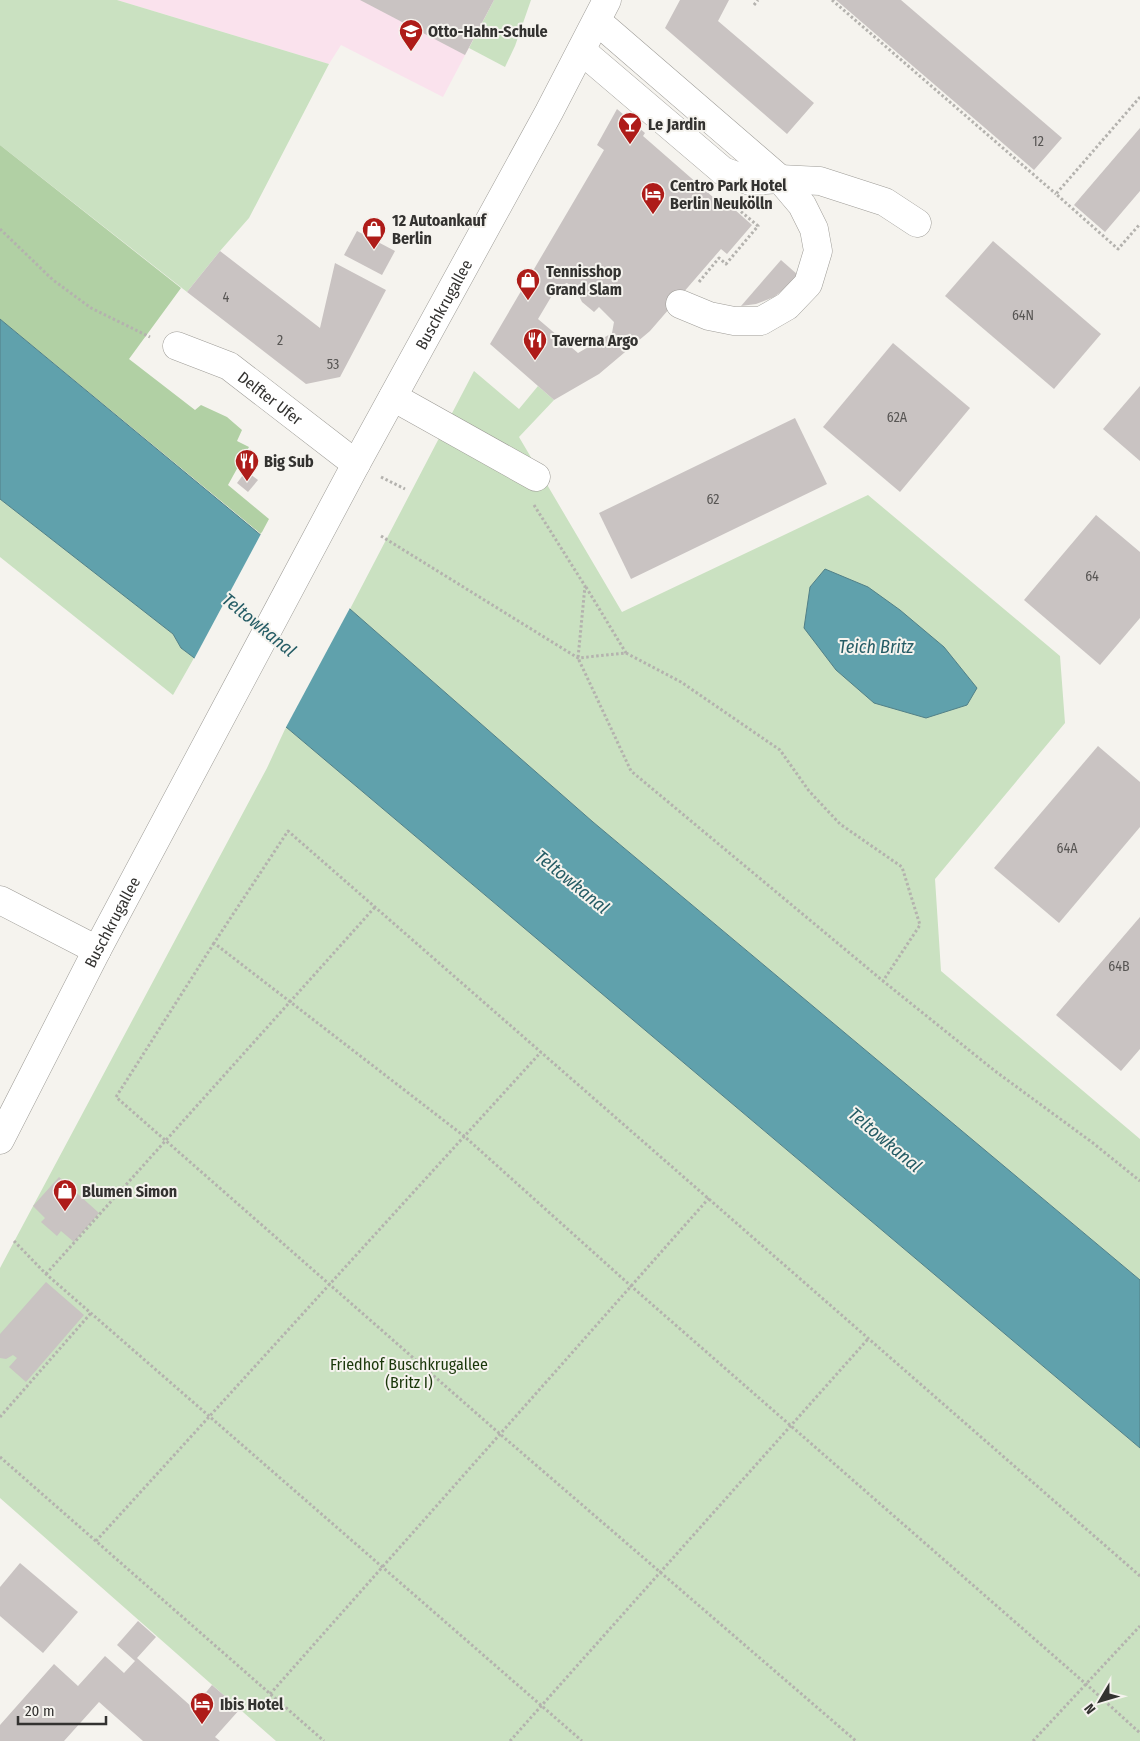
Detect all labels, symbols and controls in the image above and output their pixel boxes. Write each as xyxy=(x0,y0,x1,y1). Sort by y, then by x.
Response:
school or university icon: Otto-Hahn-Schule xyxy=(398,18,424,52)
place label: Otto-Hahn-Schule xyxy=(428,22,548,41)
bar icon: Le Jardin xyxy=(617,111,643,145)
place label: Le Jardin xyxy=(648,115,706,134)
house number: 12 xyxy=(1032,133,1044,150)
place label: Centro Park Hotel Berlin Neukölln xyxy=(670,176,787,213)
hotel icon: Centro Park Hotel Berlin Neukölln xyxy=(640,181,666,215)
place label: 12 Autoankauf Berlin xyxy=(392,211,488,248)
shop icon: 12 Autoankauf Berlin xyxy=(361,216,387,250)
street label: Buschkrugallee xyxy=(411,256,476,353)
place label: Tennisshop Grand Slam xyxy=(546,262,622,299)
shop icon: Tennisshop Grand Slam xyxy=(515,267,541,301)
house number: 4 xyxy=(223,289,230,306)
house number: 64N xyxy=(1012,307,1034,324)
restaurant icon: Taverna Argo xyxy=(522,327,548,361)
place label: Taverna Argo xyxy=(552,331,639,350)
house number: 2 xyxy=(277,332,283,349)
house number: 53 xyxy=(327,356,339,373)
street label: Delfter Ufer xyxy=(234,367,307,429)
house number: 62A xyxy=(887,409,908,426)
restaurant icon: Big Sub xyxy=(234,448,260,482)
place label: Big Sub xyxy=(264,452,314,471)
house number: 62 xyxy=(707,491,720,508)
house number: 64 xyxy=(1085,568,1099,585)
water label: Teltowkanal xyxy=(218,588,301,662)
water label: Teich Britz xyxy=(838,636,915,658)
house number: 64A xyxy=(1056,840,1078,857)
water label: Teltowkanal xyxy=(531,845,614,919)
street label: Buschkrugallee xyxy=(80,873,144,971)
house number: 64B xyxy=(1108,958,1130,975)
water label: Teltowkanal xyxy=(844,1103,926,1177)
shop icon: Blumen Simon xyxy=(52,1178,78,1212)
place label: Blumen Simon xyxy=(82,1182,177,1201)
park label: Friedhof Buschkrugallee (Britz I) xyxy=(330,1355,488,1392)
north arrow xyxy=(1075,1676,1125,1726)
hotel icon: Ibis Hotel xyxy=(189,1691,215,1725)
scale bar xyxy=(18,1694,105,1726)
place label: Ibis Hotel xyxy=(220,1695,284,1714)
text: N xyxy=(1081,1700,1099,1717)
text: 20 m xyxy=(25,1702,55,1720)

